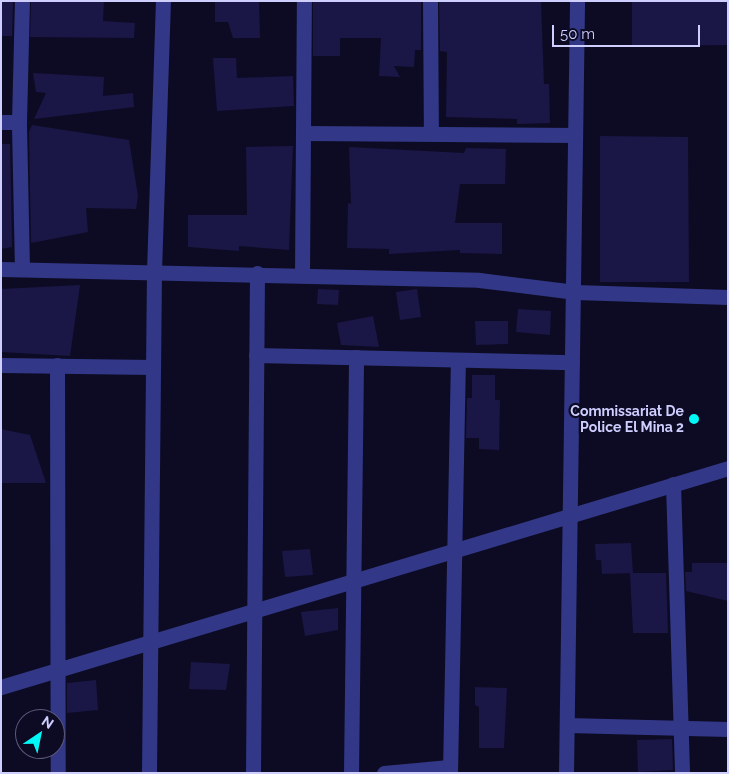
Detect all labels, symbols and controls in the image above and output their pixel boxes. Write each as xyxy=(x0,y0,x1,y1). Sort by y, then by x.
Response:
scale bar xyxy=(554,15,702,47)
text: 50 m xyxy=(560,25,595,43)
place label: Commissariat De Police El Mina 2 xyxy=(570,403,684,436)
marker: Commissariat De Police El Mina 2 xyxy=(688,413,700,425)
north arrow xyxy=(15,709,65,759)
text: N xyxy=(39,713,57,732)

